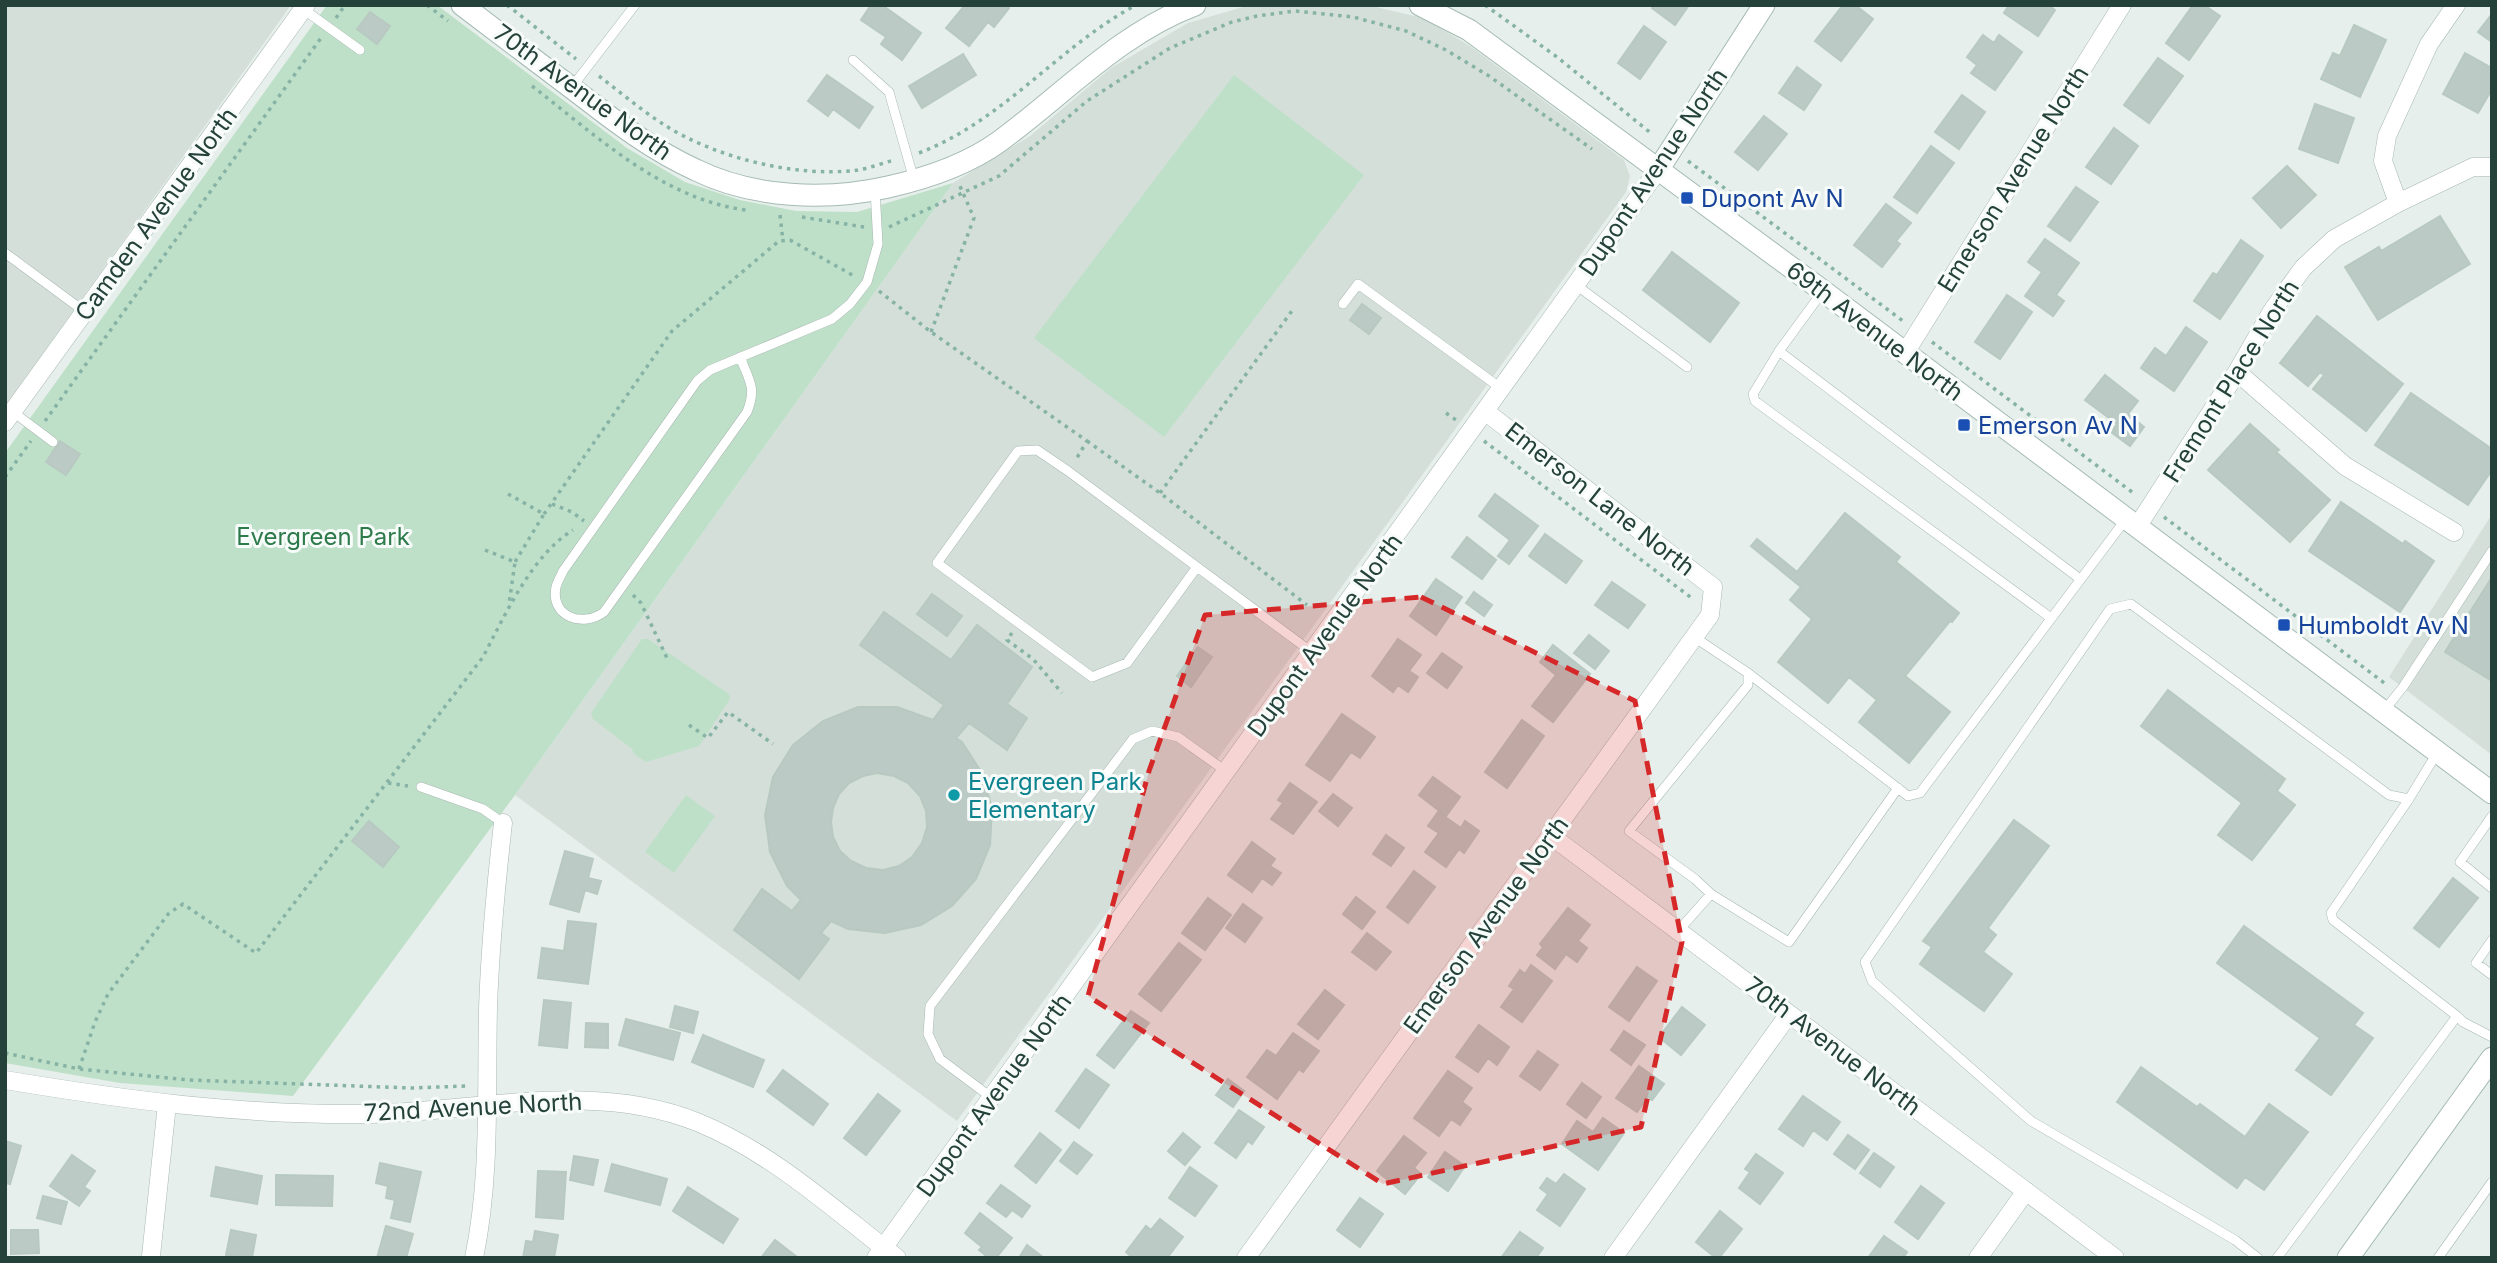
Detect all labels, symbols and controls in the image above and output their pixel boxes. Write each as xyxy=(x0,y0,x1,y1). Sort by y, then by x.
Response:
street label: 70th Avenue North xyxy=(489,18,677,166)
street label: Emerson Avenue North xyxy=(1931,60,2095,298)
street label: Dupont Avenue North xyxy=(1573,63,1733,281)
street label: Camden Avenue North xyxy=(69,102,243,326)
place label: Dupont Av N xyxy=(1701,184,1844,213)
marker: Dupont Av N xyxy=(1679,190,1695,206)
street label: 69th Avenue North xyxy=(1781,255,1969,407)
street label: Fremont Place North xyxy=(2157,274,2305,488)
place label: Emerson Av N xyxy=(1978,411,2138,440)
street label: Emerson Lane North xyxy=(1500,416,1700,582)
marker: Emerson Av N xyxy=(1956,417,1972,433)
park label: Evergreen Park xyxy=(236,522,410,551)
street label: Dupont Avenue North xyxy=(1241,528,1409,742)
place label: Humboldt Av N xyxy=(2298,611,2469,640)
marker: Humboldt Av N xyxy=(2276,617,2292,633)
place label: Evergreen Park Elementary xyxy=(968,767,1142,824)
marker: Evergreen Park Elementary xyxy=(946,787,962,803)
street label: Emerson Avenue North xyxy=(1397,811,1575,1039)
street label: 70th Avenue North xyxy=(1739,970,1927,1122)
street label: Dupont Avenue North xyxy=(910,988,1078,1202)
street label: 72nd Avenue North xyxy=(363,1087,583,1127)

